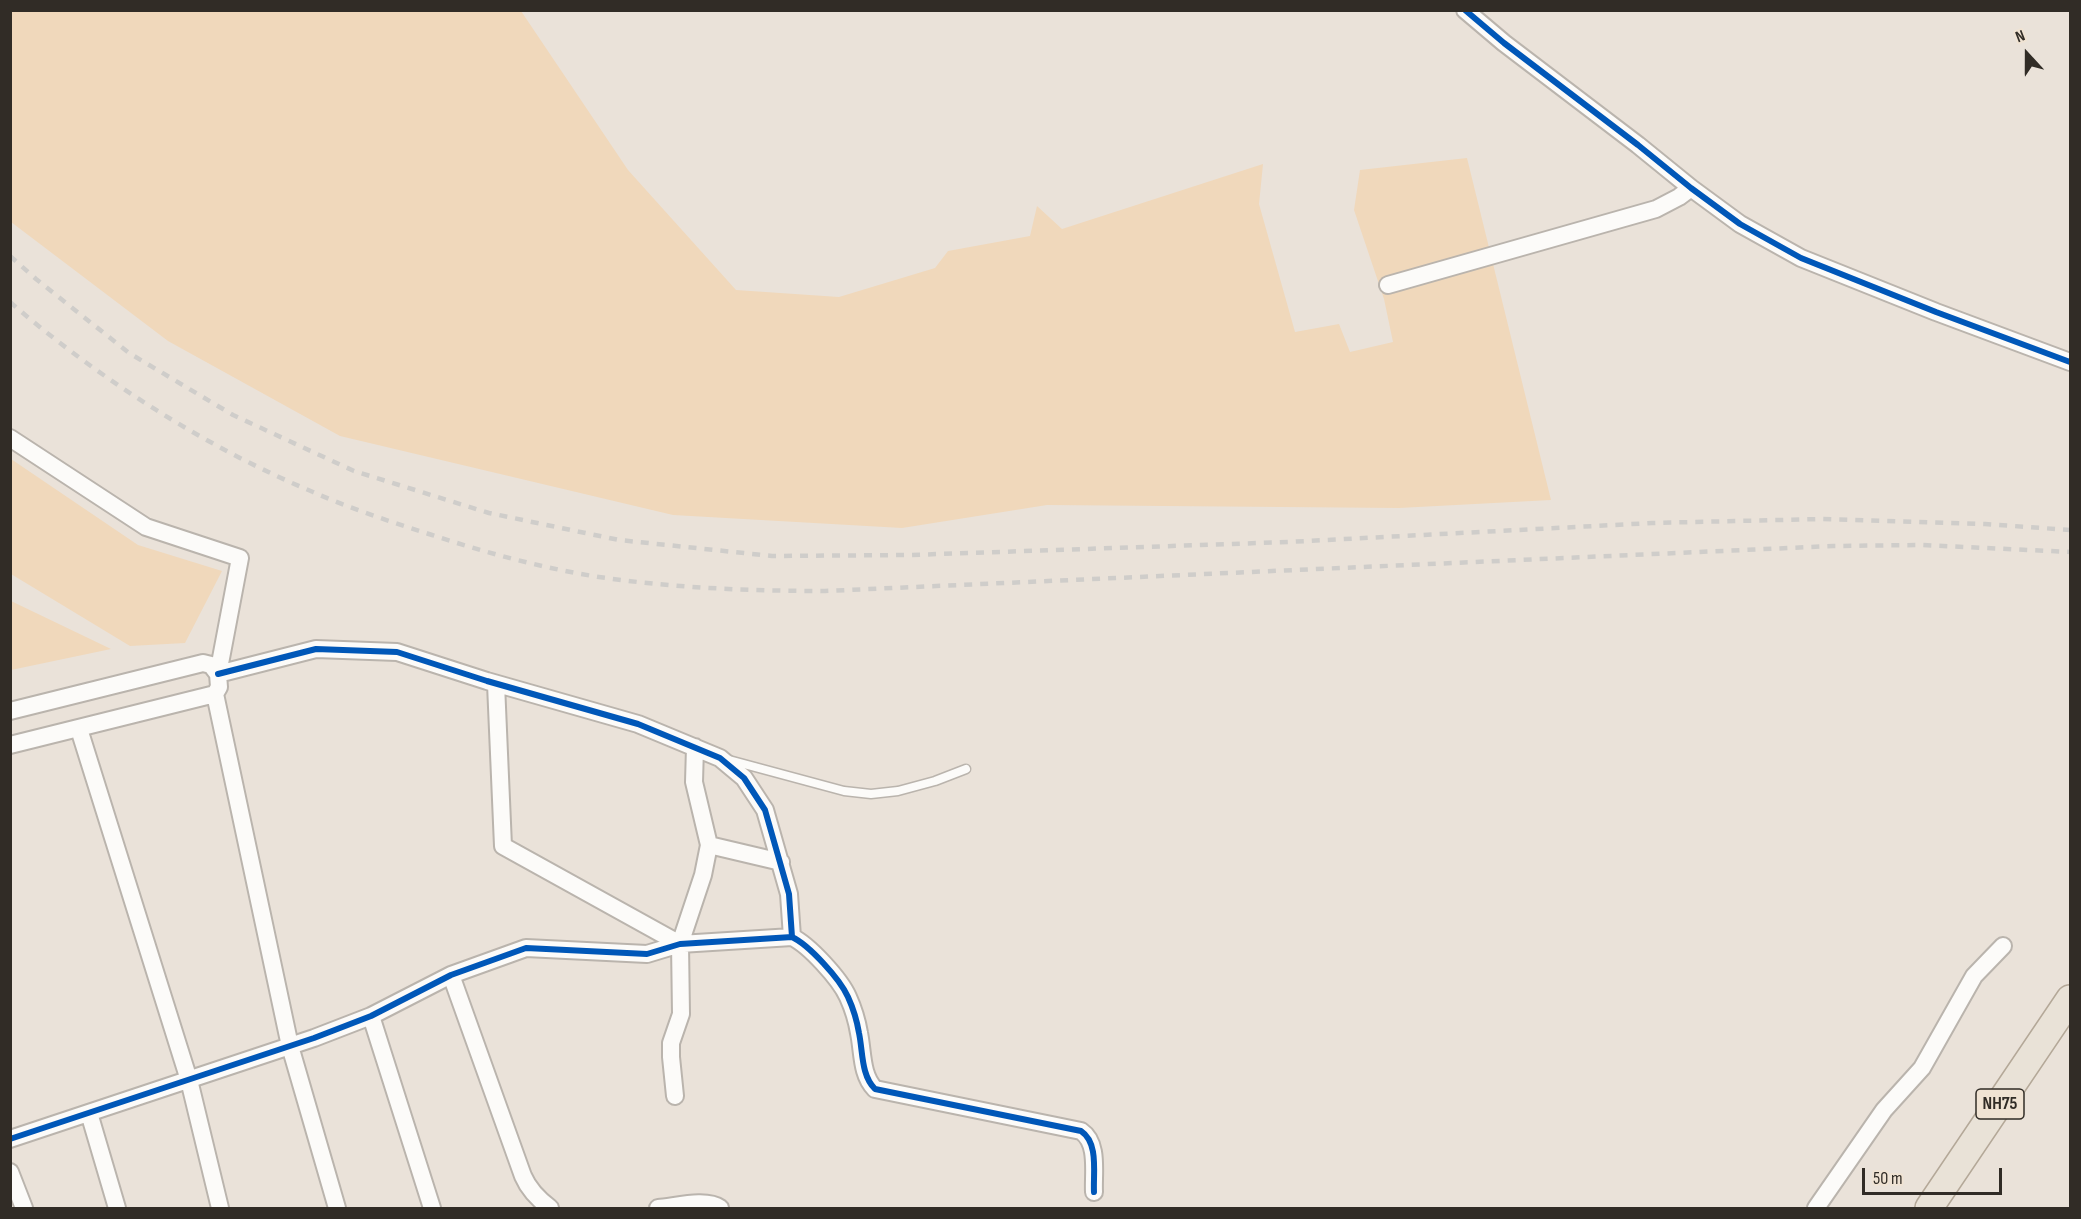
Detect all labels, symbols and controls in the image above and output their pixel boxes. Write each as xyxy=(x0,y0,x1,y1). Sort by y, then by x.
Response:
north arrow xyxy=(1997,24,2057,84)
text: N xyxy=(2013,26,2028,47)
road number: NH75 xyxy=(1976,1089,2024,1119)
scale bar xyxy=(1865,1156,2004,1194)
text: 50 m xyxy=(1873,1168,1903,1189)

